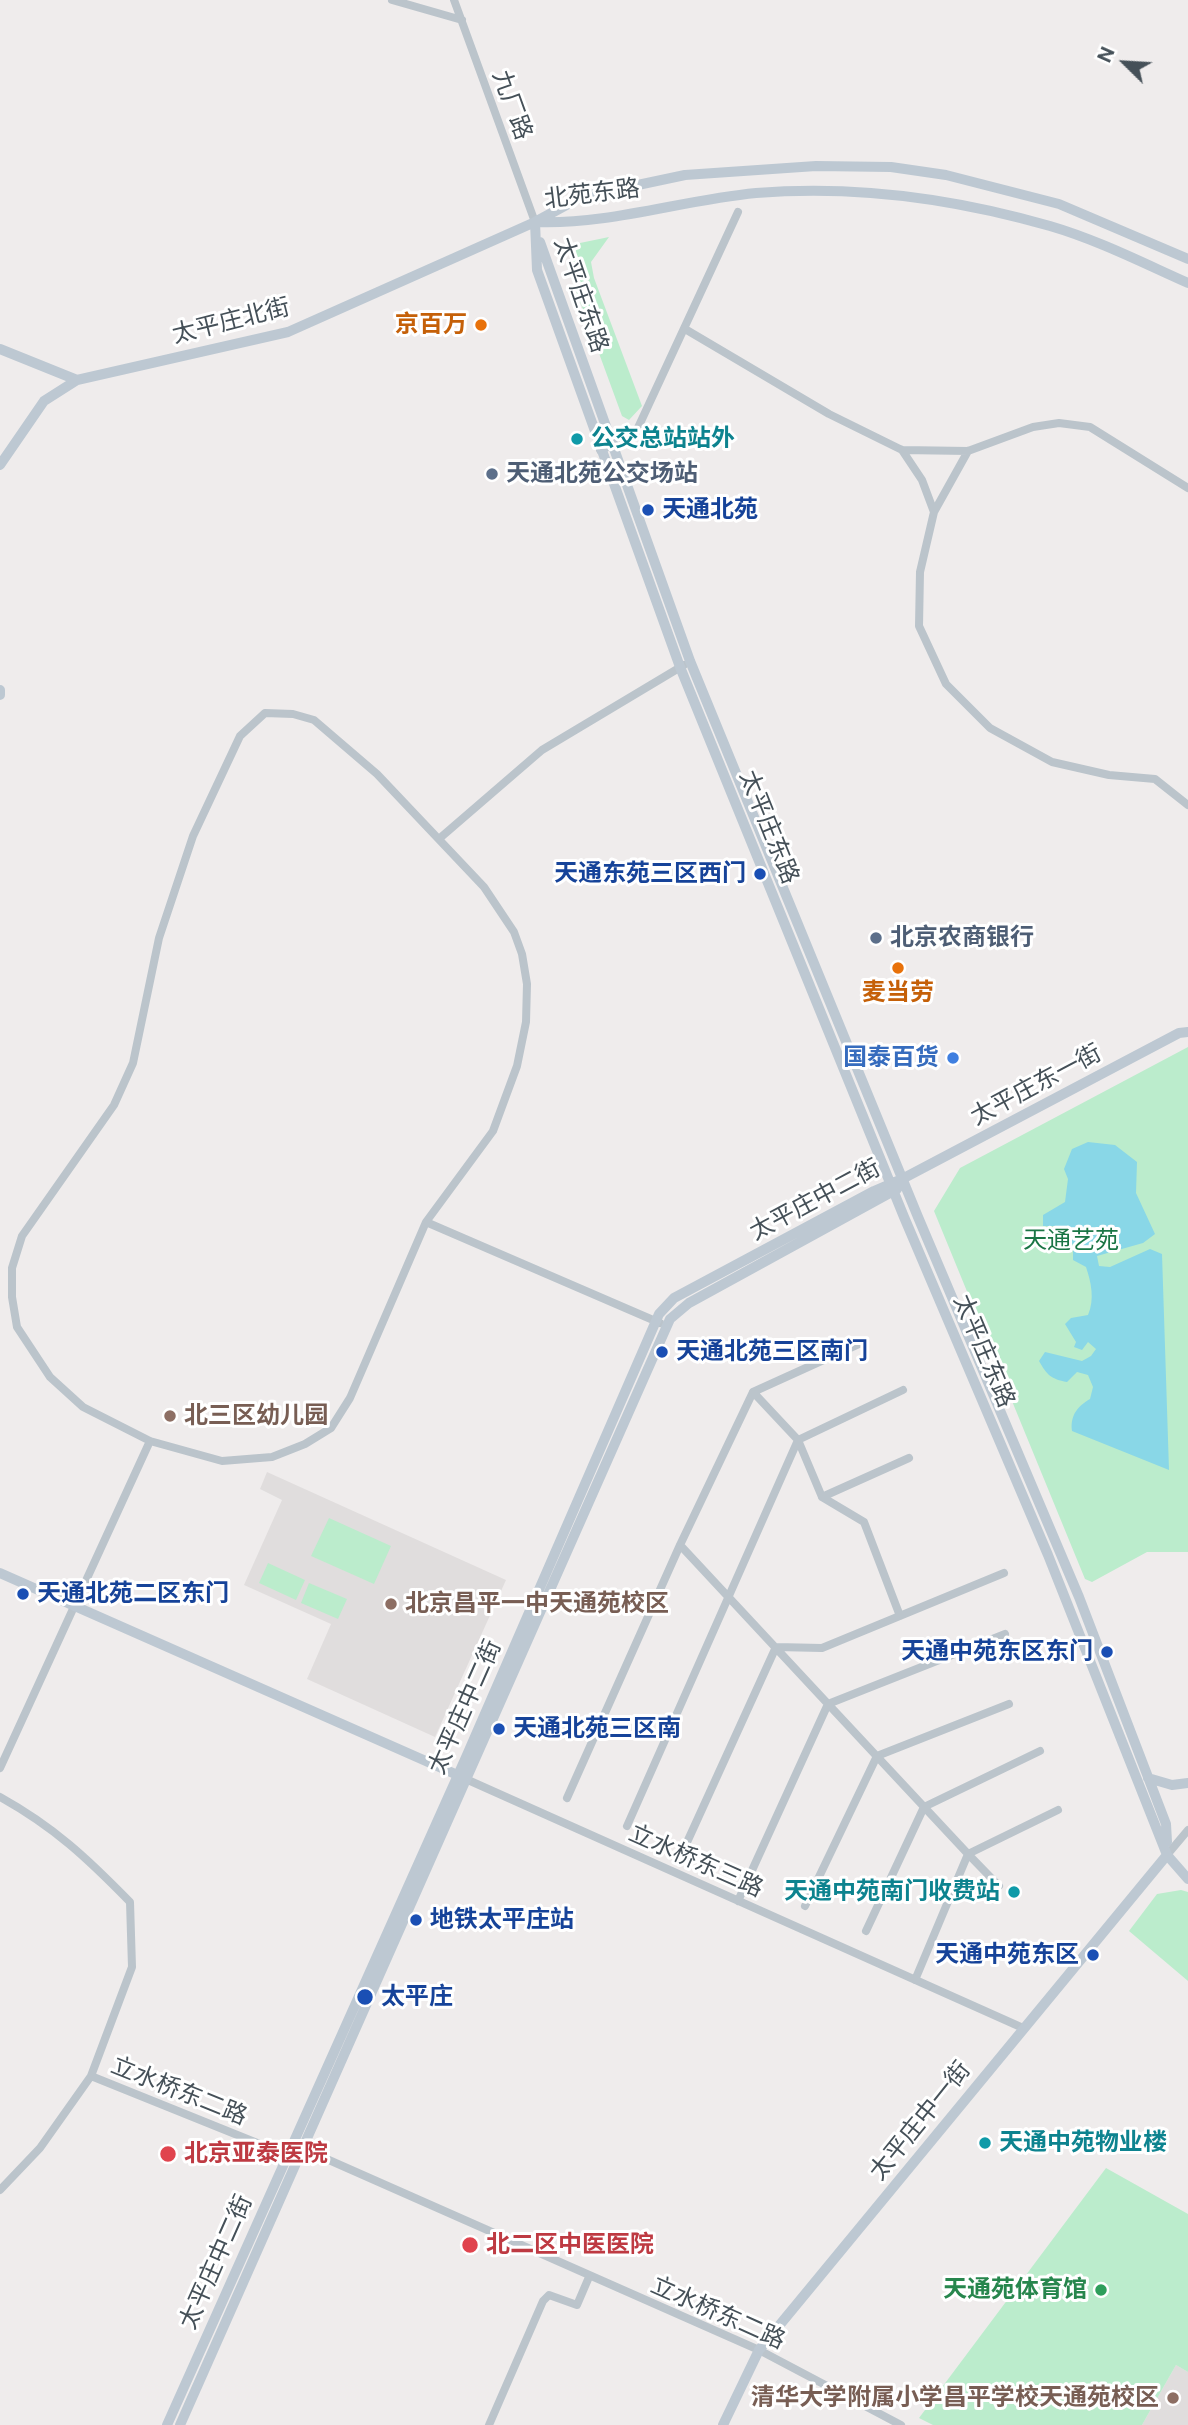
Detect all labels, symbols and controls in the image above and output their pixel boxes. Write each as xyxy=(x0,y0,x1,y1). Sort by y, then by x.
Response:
north arrow xyxy=(1090,28,1160,98)
text: N xyxy=(1093,43,1119,66)
street label: 九厂路 xyxy=(486,66,538,144)
street label: 北苑东路 xyxy=(543,174,641,214)
street label: 太平庄东路 xyxy=(548,234,614,356)
street label: 太平庄北街 xyxy=(169,293,293,349)
place label: 京百万 xyxy=(395,311,467,339)
marker: 京百万 xyxy=(473,317,489,333)
place label: 公交总站站外 xyxy=(591,425,735,453)
marker: 公交总站站外 xyxy=(569,431,585,447)
place label: 天通北苑公交场站 xyxy=(506,460,698,488)
marker: 天通北苑公交场站 xyxy=(484,466,500,482)
place label: 天通北苑 xyxy=(662,496,758,524)
marker: 天通北苑 xyxy=(640,502,656,518)
street label: 太平庄东路 xyxy=(733,766,805,888)
place label: 天通东苑三区西门 xyxy=(554,860,746,888)
marker: 天通东苑三区西门 xyxy=(752,866,768,882)
place label: 北京农商银行 xyxy=(890,924,1034,952)
marker: 北京农商银行 xyxy=(868,930,884,946)
marker: 麦当劳 xyxy=(890,960,906,976)
place label: 麦当劳 xyxy=(862,979,934,1007)
street label: 太平庄东一街 xyxy=(966,1038,1106,1132)
place label: 国泰百货 xyxy=(843,1044,939,1072)
marker: 国泰百货 xyxy=(945,1050,961,1066)
street label: 太平庄中二街 xyxy=(745,1153,885,1247)
park label: 天通艺苑 xyxy=(1023,1227,1119,1255)
street label: 太平庄东路 xyxy=(947,1290,1021,1412)
place label: 天通北苑三区南门 xyxy=(676,1338,868,1366)
marker: 天通北苑三区南门 xyxy=(654,1344,670,1360)
place label: 北三区幼儿园 xyxy=(184,1402,328,1430)
marker: 北三区幼儿园 xyxy=(162,1408,178,1424)
place label: 天通北苑二区东门 xyxy=(37,1580,229,1608)
marker: 天通北苑二区东门 xyxy=(15,1586,31,1602)
place label: 北京昌平一中天通苑校区 xyxy=(405,1590,669,1618)
marker: 北京昌平一中天通苑校区 xyxy=(383,1596,399,1612)
street label: 太平庄中二街 xyxy=(423,1635,507,1779)
place label: 天通中苑东区东门 xyxy=(901,1638,1093,1666)
marker: 天通中苑东区东门 xyxy=(1099,1644,1115,1660)
place label: 天通北苑三区南 xyxy=(513,1715,681,1743)
marker: 天通北苑三区南 xyxy=(491,1721,507,1737)
street label: 立水桥东三路 xyxy=(624,1819,768,1903)
place label: 天通中苑南门收费站 xyxy=(784,1878,1000,1906)
marker: 天通中苑南门收费站 xyxy=(1006,1884,1022,1900)
place label: 地铁太平庄站 xyxy=(430,1906,574,1934)
marker: 地铁太平庄站 xyxy=(408,1912,424,1928)
place label: 天通中苑东区 xyxy=(935,1941,1079,1969)
marker: 天通中苑东区 xyxy=(1085,1947,1101,1963)
place label: 太平庄 xyxy=(381,1983,453,2011)
marker: 太平庄 xyxy=(355,1987,375,2007)
street label: 立水桥东二路 xyxy=(107,2051,251,2131)
street label: 太平庄中一街 xyxy=(863,2056,977,2186)
place label: 天通中苑物业楼 xyxy=(999,2129,1167,2157)
marker: 天通中苑物业楼 xyxy=(977,2135,993,2151)
place label: 北京亚泰医院 xyxy=(184,2140,328,2168)
marker: 北京亚泰医院 xyxy=(158,2144,178,2164)
street label: 太平庄中二街 xyxy=(174,2190,258,2334)
place label: 北二区中医医院 xyxy=(486,2231,654,2259)
marker: 北二区中医医院 xyxy=(460,2235,480,2255)
street label: 立水桥东二路 xyxy=(646,2271,790,2355)
place label: 天通苑体育馆 xyxy=(943,2276,1087,2304)
marker: 天通苑体育馆 xyxy=(1093,2282,1109,2298)
place label: 清华大学附属小学昌平学校天通苑校区 xyxy=(751,2384,1159,2412)
marker: 清华大学附属小学昌平学校天通苑校区 xyxy=(1165,2390,1181,2406)

